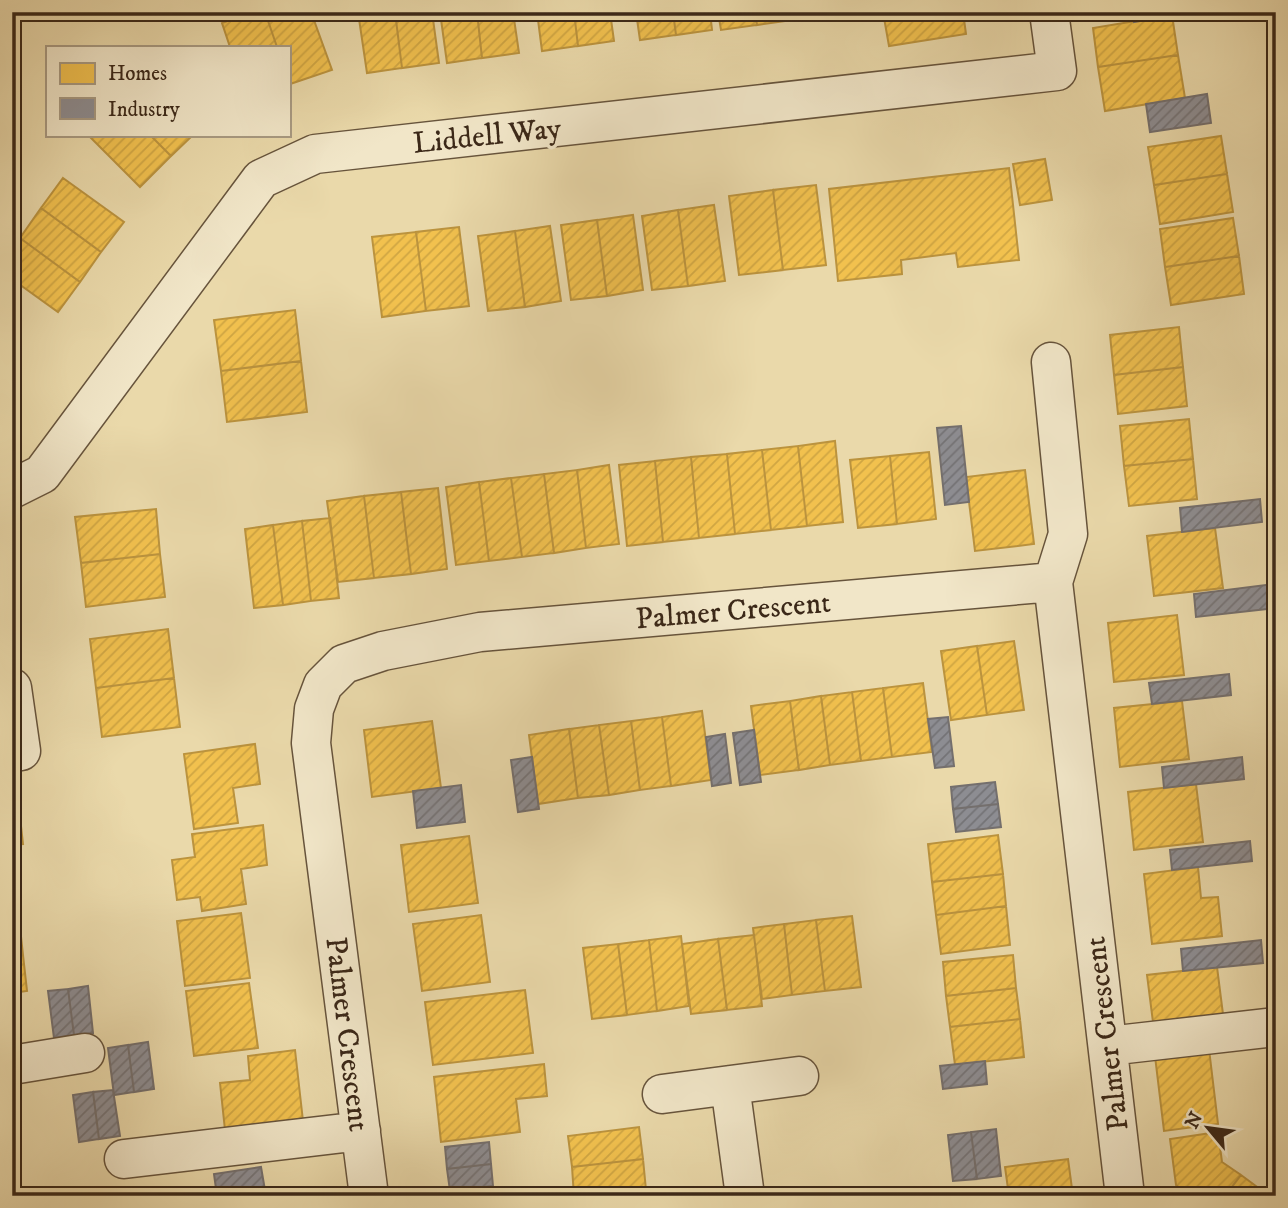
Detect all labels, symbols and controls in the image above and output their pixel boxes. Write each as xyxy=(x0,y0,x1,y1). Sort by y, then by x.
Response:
legend xyxy=(46,46,290,136)
text: Homes xyxy=(108,61,167,87)
text: Industry xyxy=(108,97,181,123)
street label: Liddell Way xyxy=(411,110,564,163)
street label: Palmer Crescent xyxy=(634,585,832,638)
street label: Palmer Crescent xyxy=(316,935,377,1133)
street label: Palmer Crescent xyxy=(1077,935,1138,1133)
north arrow xyxy=(1172,1092,1242,1162)
text: N xyxy=(1181,1108,1208,1133)

